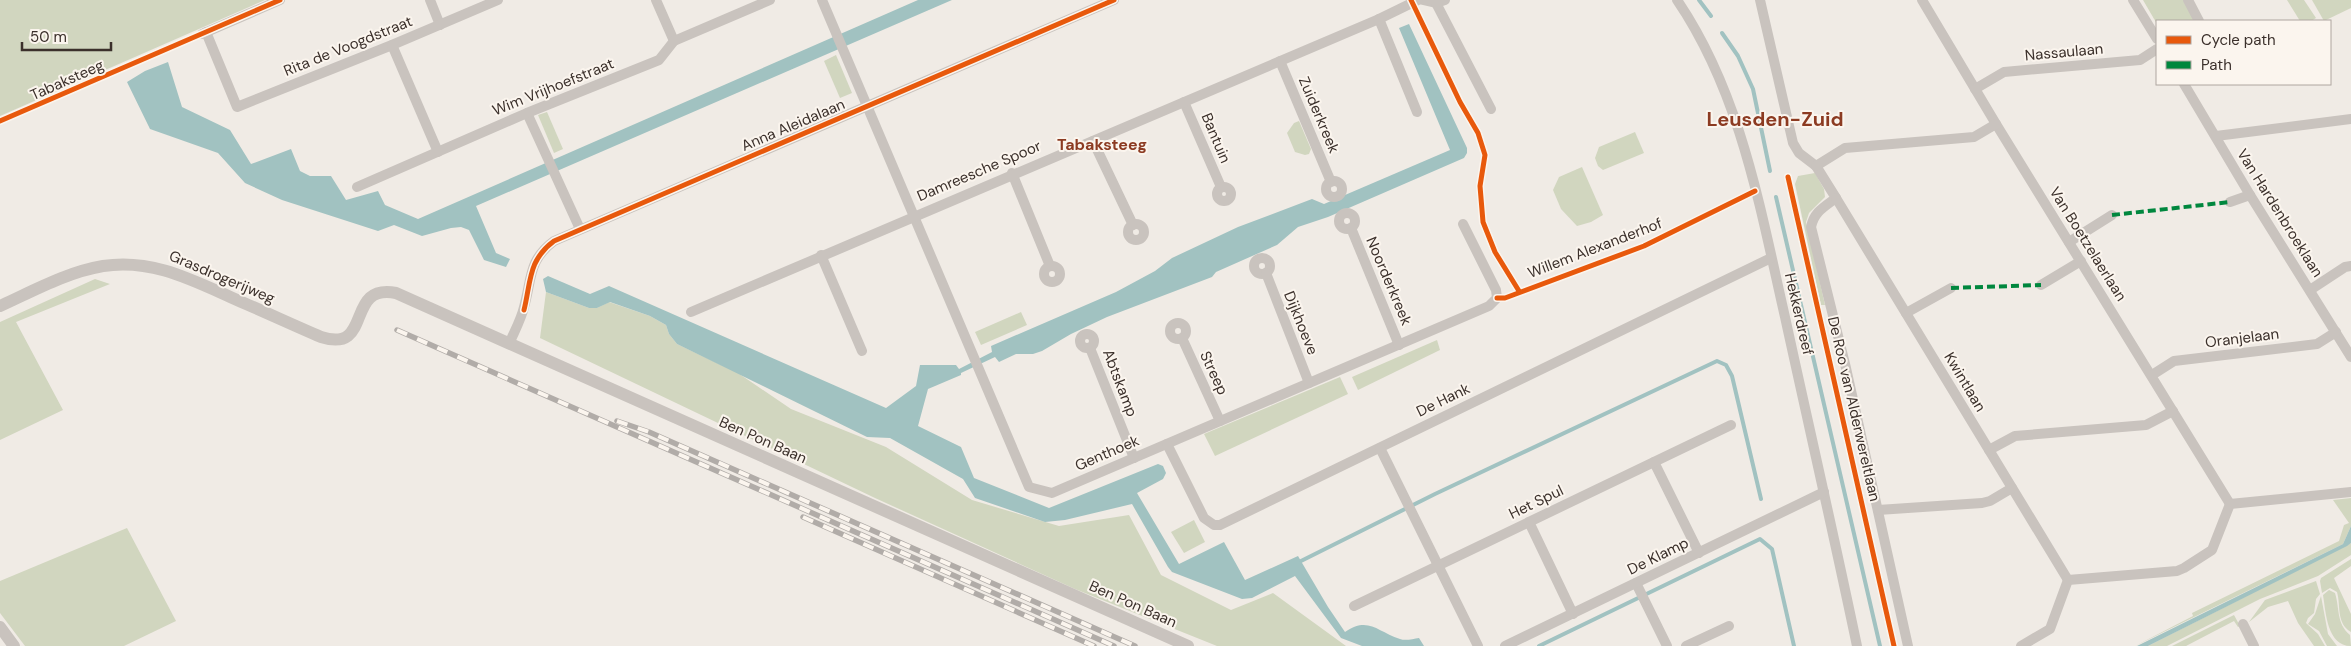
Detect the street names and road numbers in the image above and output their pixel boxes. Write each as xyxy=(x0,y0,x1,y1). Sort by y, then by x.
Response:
street label: Rita de Voogdstraat xyxy=(281,11,415,81)
street label: Nassaulaan xyxy=(2024,39,2104,65)
street label: Wim Vrijhoefstraat xyxy=(489,53,617,121)
street label: Tabaksteeg xyxy=(27,55,107,105)
street label: Zuiderkreek xyxy=(1294,74,1344,157)
street label: Anna Aleidalaan xyxy=(738,94,848,156)
street label: Bantuin xyxy=(1197,110,1235,166)
street label: Damreesche Spoor xyxy=(914,136,1044,206)
street label: Van Hardenbroeklaan xyxy=(2232,145,2328,281)
street label: Van Boetzelaerlaan xyxy=(2045,183,2131,305)
street label: Willem Alexanderhof xyxy=(1525,213,1665,283)
street label: Noorderkreek xyxy=(1361,234,1417,329)
street label: Grasdrogerijweg xyxy=(166,246,278,308)
street label: Hekkerdreef xyxy=(1780,271,1818,357)
street label: Dijkhoeve xyxy=(1279,288,1323,358)
street label: De Roo van Alderwereltlaan xyxy=(1823,315,1885,503)
street label: Oranjelaan xyxy=(2204,324,2280,352)
street label: Abtskamp xyxy=(1098,346,1142,420)
street label: Streep xyxy=(1195,348,1233,398)
street label: Kwintlaan xyxy=(1939,349,1991,415)
street label: De Hank xyxy=(1413,378,1474,422)
street label: Ben Pon Baan xyxy=(716,412,810,468)
street label: Genthoek xyxy=(1072,430,1143,475)
street label: Het Spul xyxy=(1505,480,1567,524)
street label: De Klamp xyxy=(1624,533,1692,579)
street label: Ben Pon Baan xyxy=(1086,576,1180,632)

